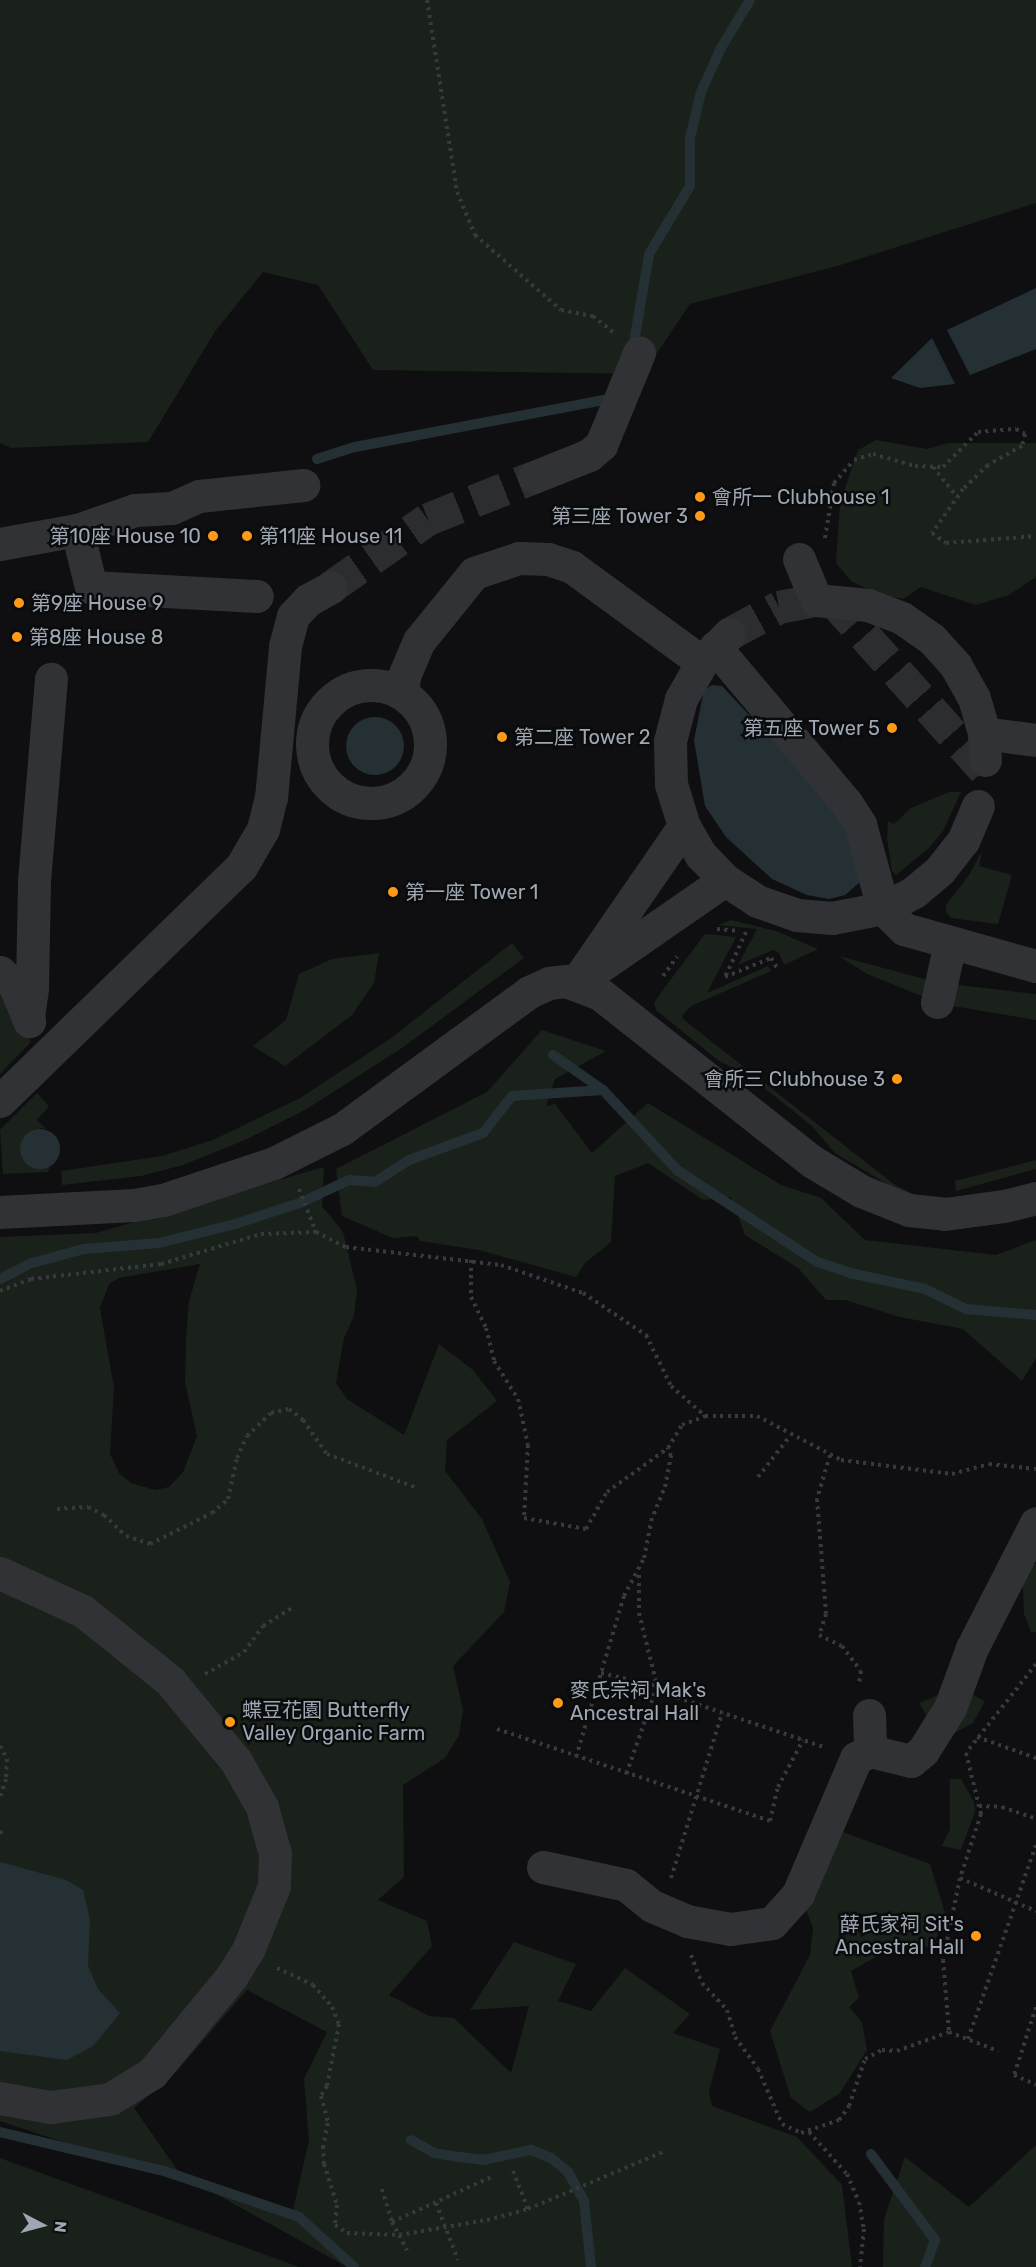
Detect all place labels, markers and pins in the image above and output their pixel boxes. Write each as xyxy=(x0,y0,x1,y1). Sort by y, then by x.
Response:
place label: 會所一 Clubhouse 1 xyxy=(712,485,890,509)
marker: 會所一 Clubhouse 1 xyxy=(693,490,707,504)
place label: 第三座 Tower 3 xyxy=(551,504,688,528)
marker: 第三座 Tower 3 xyxy=(693,509,707,523)
place label: 第10座 House 10 xyxy=(49,524,201,548)
place label: 第11座 House 11 xyxy=(259,524,402,548)
marker: 第10座 House 10 xyxy=(206,529,220,543)
marker: 第11座 House 11 xyxy=(240,529,254,543)
place label: 第9座 House 9 xyxy=(31,591,164,615)
marker: 第9座 House 9 xyxy=(12,596,26,610)
place label: 第8座 House 8 xyxy=(29,625,163,649)
marker: 第8座 House 8 xyxy=(10,630,24,644)
place label: 第五座 Tower 5 xyxy=(743,716,880,740)
marker: 第五座 Tower 5 xyxy=(885,721,899,735)
place label: 第二座 Tower 2 xyxy=(514,725,651,749)
marker: 第二座 Tower 2 xyxy=(495,730,509,744)
place label: 第一座 Tower 1 xyxy=(405,880,539,904)
marker: 第一座 Tower 1 xyxy=(386,885,400,899)
place label: 會所三 Clubhouse 3 xyxy=(704,1067,885,1091)
marker: 會所三 Clubhouse 3 xyxy=(890,1072,904,1086)
place label: 麥氏宗祠 Mak's Ancestral Hall xyxy=(570,1679,706,1726)
marker: 麥氏宗祠 Mak's Ancestral Hall xyxy=(551,1696,565,1710)
place label: 蝶豆花園 Butterfly Valley Organic Farm xyxy=(242,1698,426,1745)
marker: 蝶豆花園 Butterfly Valley Organic Farm xyxy=(223,1715,237,1729)
place label: 薛氏家祠 Sit's Ancestral Hall xyxy=(835,1912,964,1959)
marker: 薛氏家祠 Sit's Ancestral Hall xyxy=(969,1929,983,1943)

